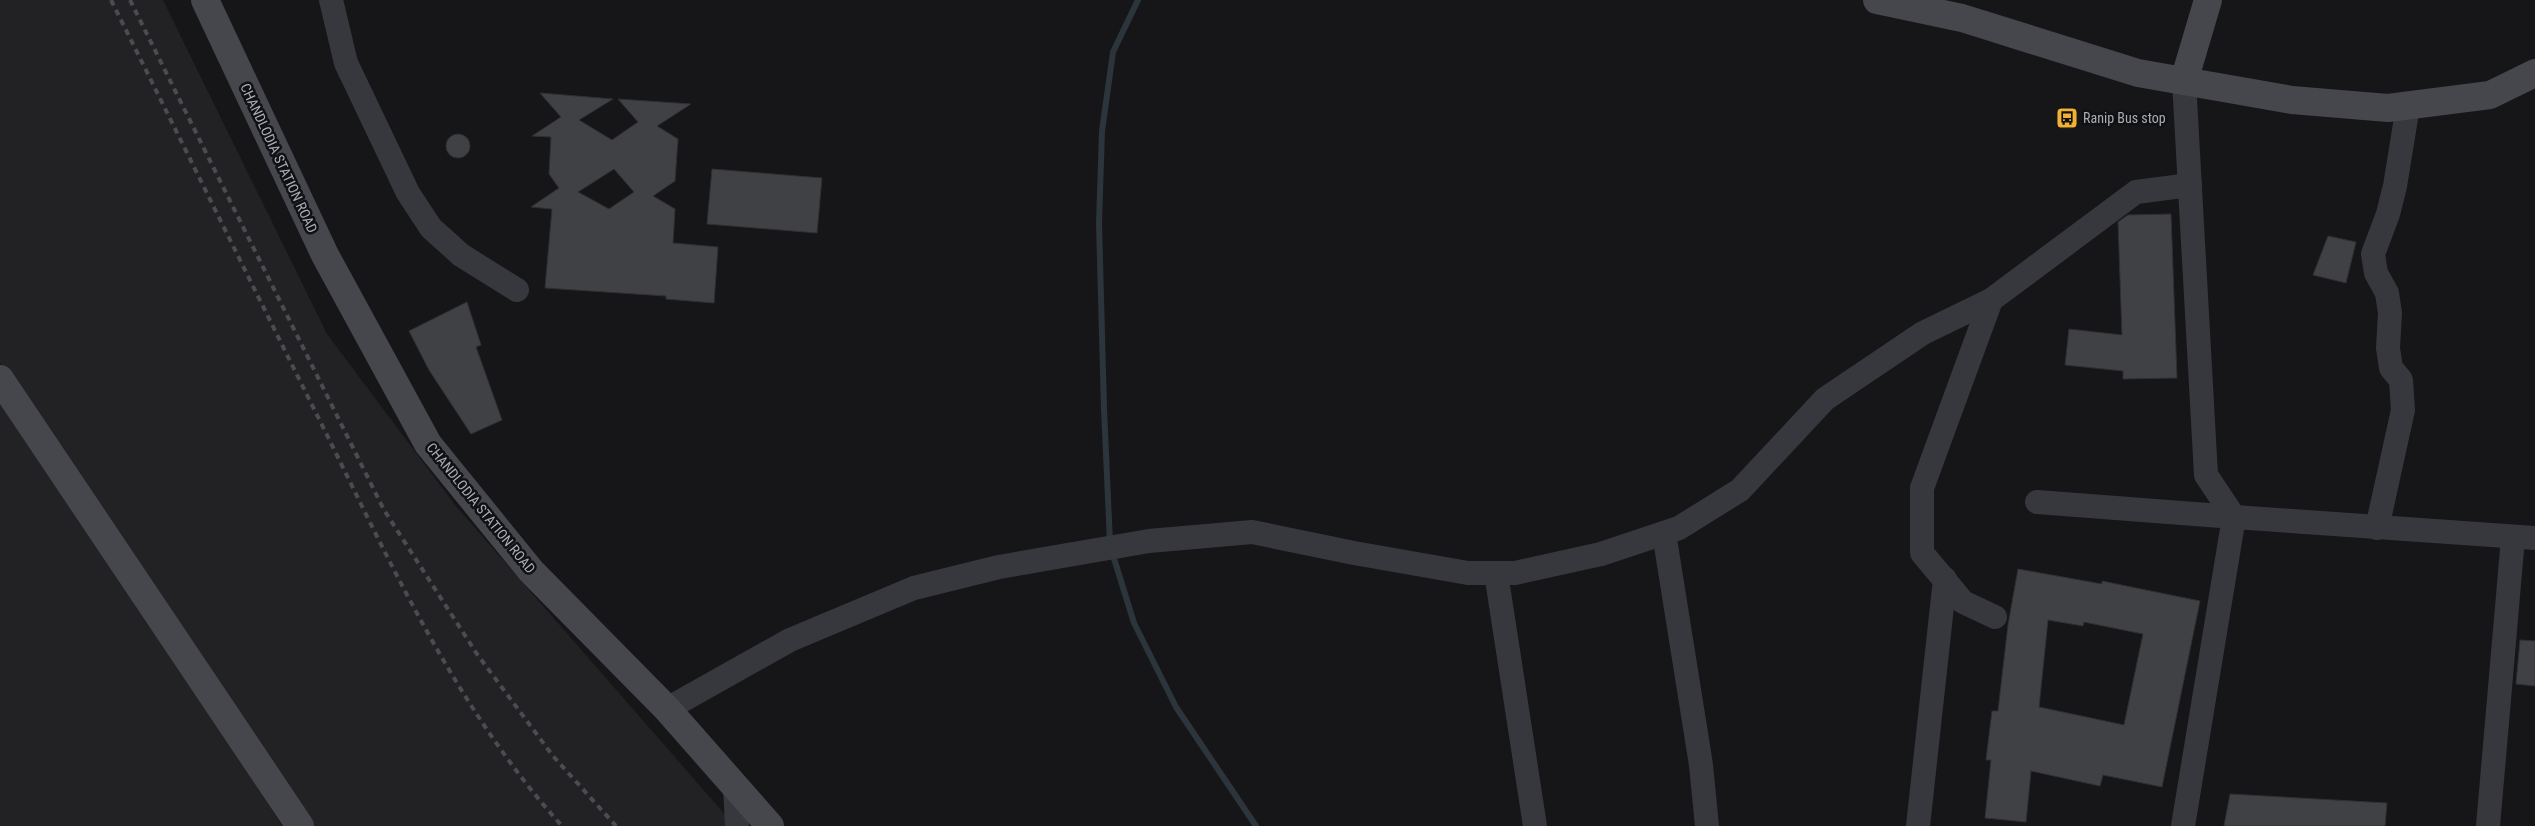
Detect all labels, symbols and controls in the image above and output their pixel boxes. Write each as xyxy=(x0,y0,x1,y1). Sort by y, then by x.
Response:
street label: CHANDLODIA STATION ROAD xyxy=(237,81,321,235)
bus stop icon: Ranip Bus stop xyxy=(2055,106,2079,130)
place label: Ranip Bus stop xyxy=(2083,110,2166,126)
street label: CHANDLODIA STATION ROAD xyxy=(423,440,539,576)

